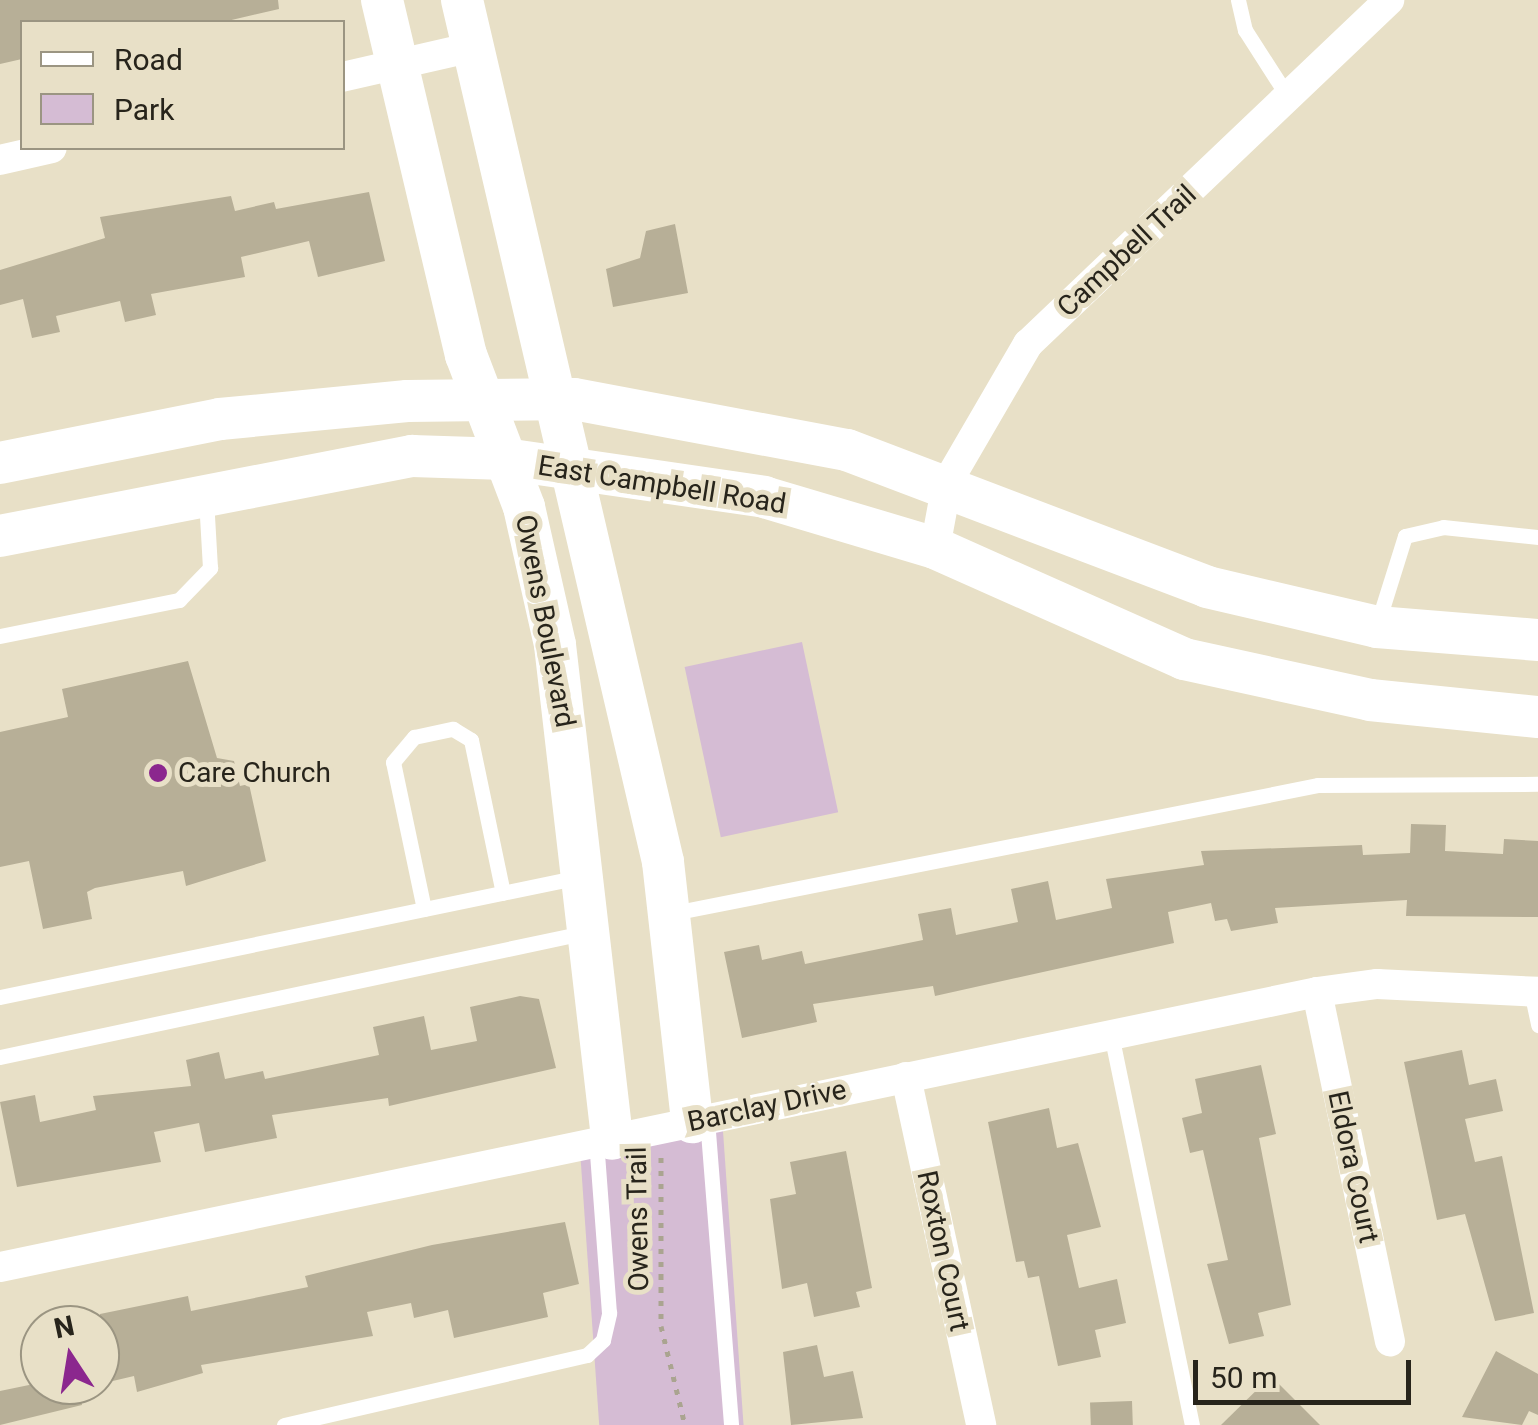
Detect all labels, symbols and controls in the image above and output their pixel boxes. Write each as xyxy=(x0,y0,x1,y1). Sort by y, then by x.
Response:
legend xyxy=(20,20,345,150)
text: Road xyxy=(114,42,183,77)
text: Park xyxy=(114,92,174,127)
street label: Campbell Trail xyxy=(1050,178,1204,324)
street label: East Campbell Road xyxy=(536,449,788,521)
street label: Owens Boulevard xyxy=(508,512,582,730)
place label: Care Church xyxy=(178,756,331,790)
marker: Care Church xyxy=(147,762,169,784)
street label: Barclay Drive xyxy=(685,1073,849,1139)
street label: Eldora Court xyxy=(1320,1088,1386,1246)
street label: Owens Trail xyxy=(620,1146,656,1292)
street label: Roxton Court xyxy=(910,1168,976,1334)
north arrow xyxy=(20,1305,120,1405)
text: N xyxy=(51,1309,77,1345)
scale bar xyxy=(1198,1340,1416,1402)
text: 50 m xyxy=(1210,1360,1277,1395)

